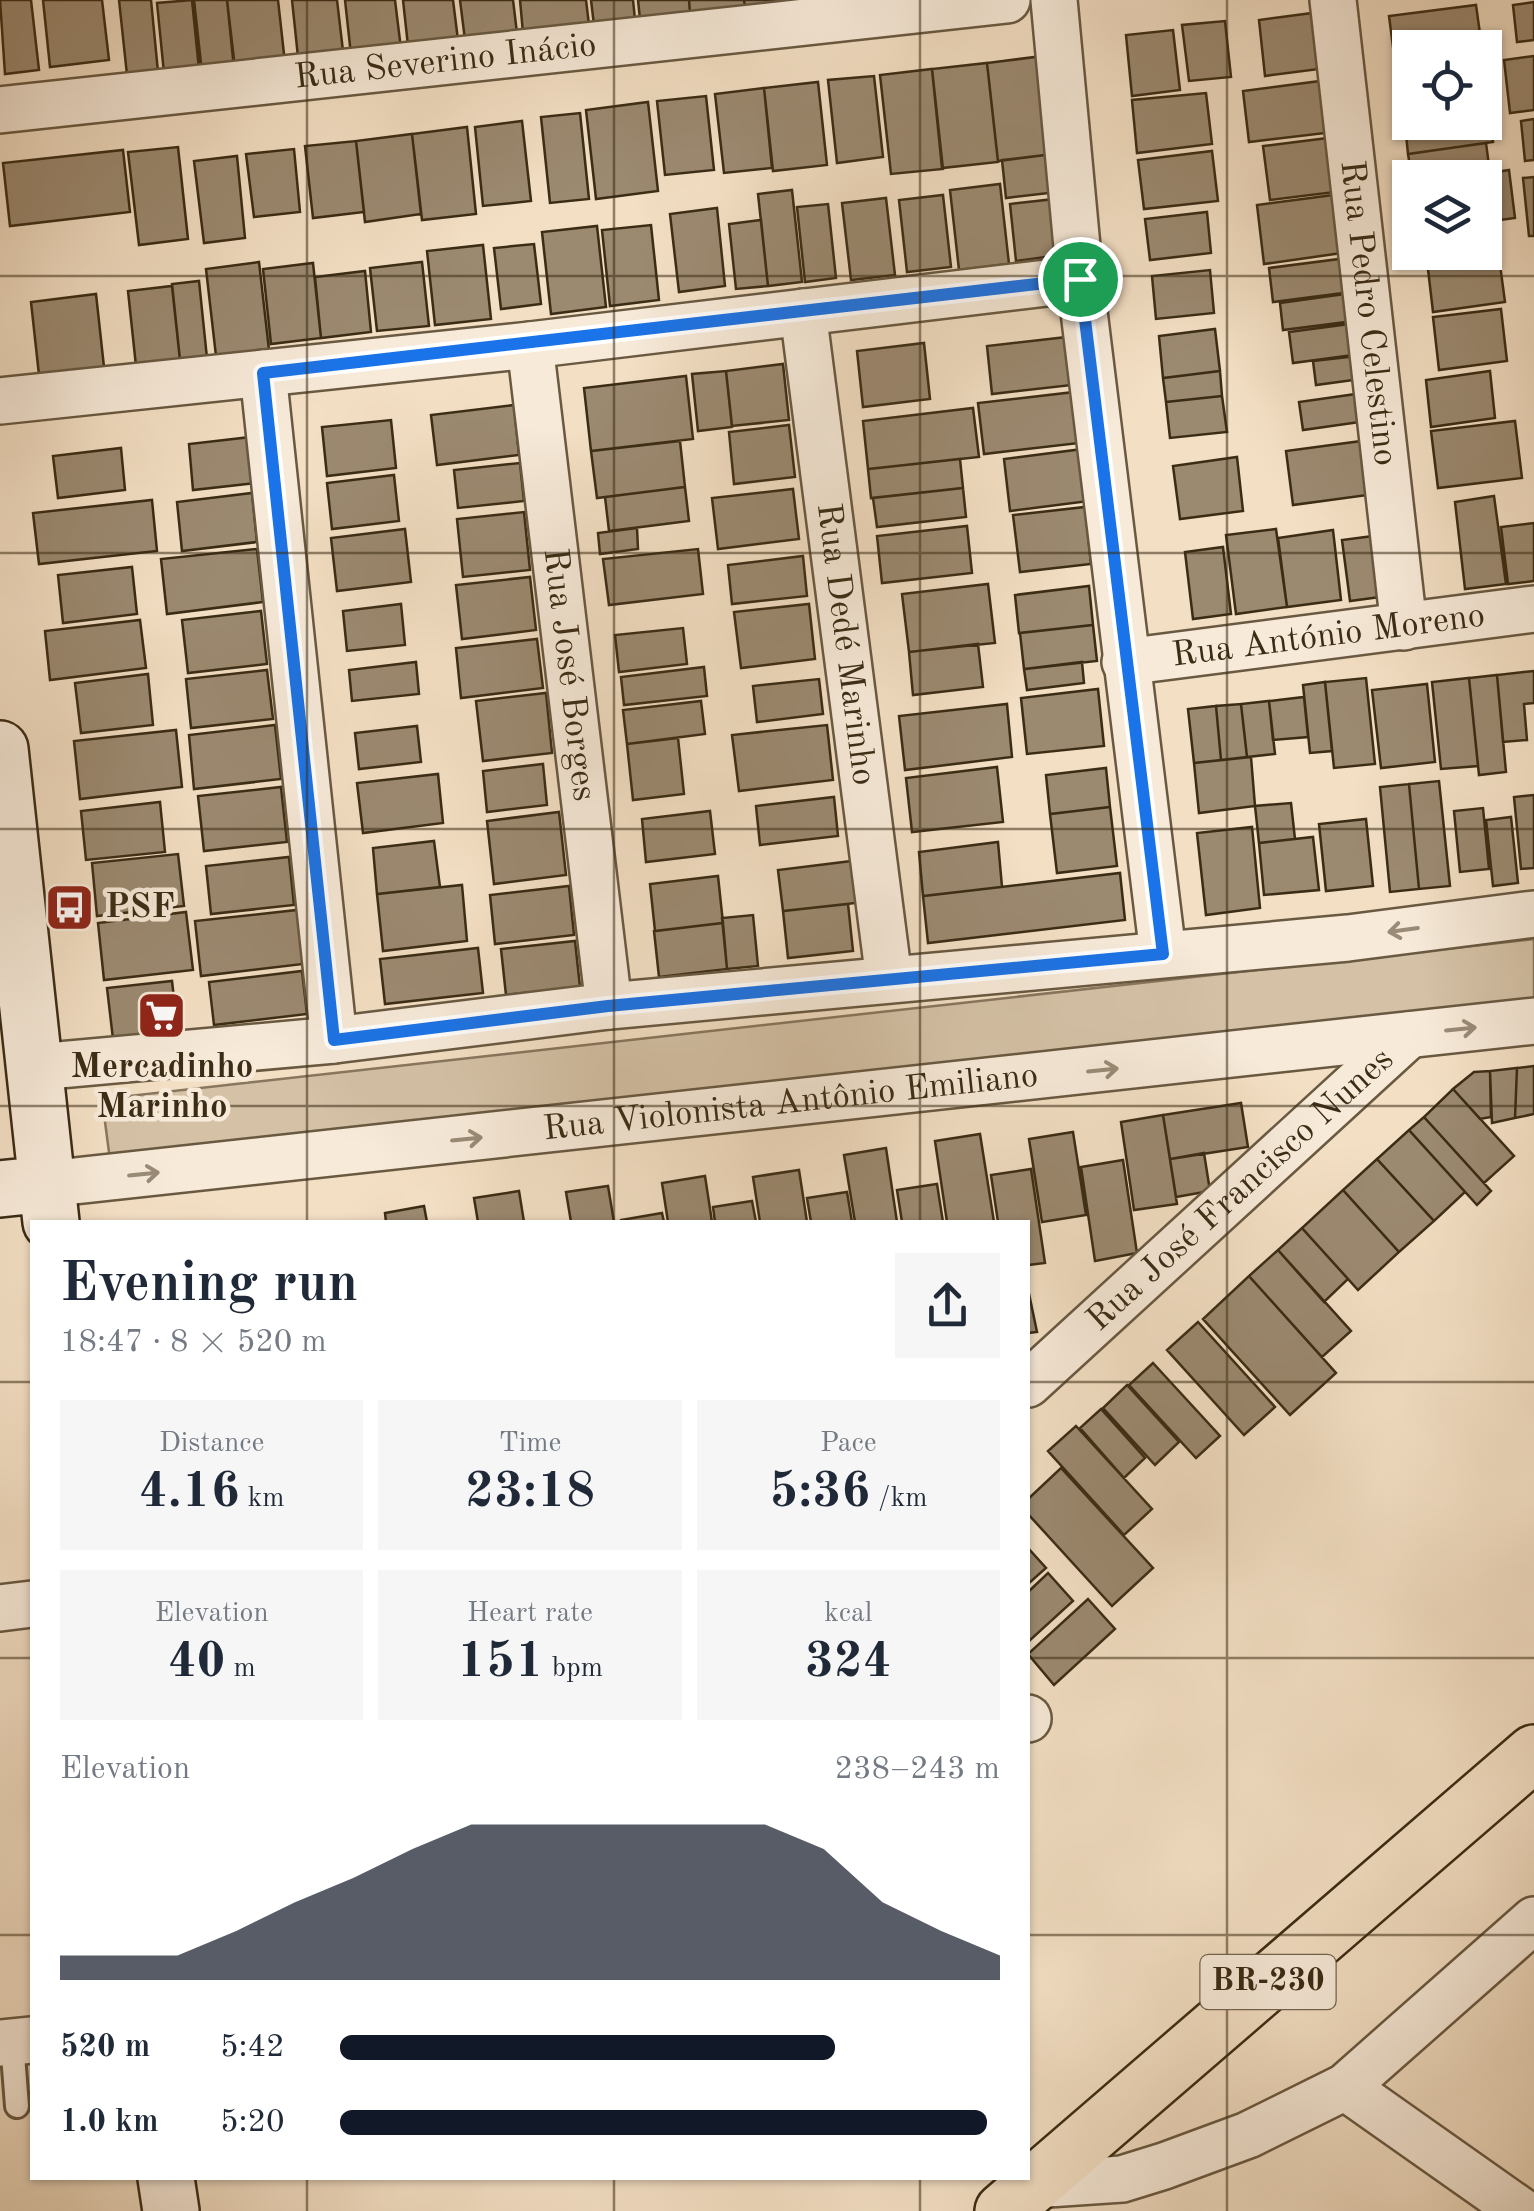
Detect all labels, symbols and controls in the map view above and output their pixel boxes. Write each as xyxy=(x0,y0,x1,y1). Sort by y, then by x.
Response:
street label: Rua Severino Inácio xyxy=(293,27,598,95)
map controls xyxy=(1392,30,1502,270)
button: locate xyxy=(1392,30,1502,140)
street label: Rua Pedro Celestino xyxy=(1334,158,1403,468)
button: layers xyxy=(1392,160,1502,270)
pin xyxy=(1038,237,1123,322)
icon: arrive xyxy=(1053,252,1108,307)
street label: Rua Dedé Marinho xyxy=(810,501,881,787)
street label: Rua José Borges xyxy=(537,546,602,803)
street label: Rua António Moreno xyxy=(1170,598,1487,673)
bus stop icon: PSF xyxy=(44,881,96,933)
place label: PSF xyxy=(105,890,175,925)
one-way arrow xyxy=(1387,921,1419,939)
supermarket icon: Mercadinho Marinho xyxy=(136,989,188,1041)
one-way arrow xyxy=(1444,1019,1476,1038)
street label: Rua José Francisco Nunes xyxy=(1081,1041,1400,1338)
place label: Mercadinho Marinho xyxy=(71,1050,253,1125)
street label: Rua Violonista Antônio Emiliano xyxy=(541,1058,1040,1147)
one-way arrow xyxy=(1086,1060,1119,1079)
one-way arrow xyxy=(450,1129,482,1148)
one-way arrow xyxy=(127,1164,159,1183)
button: share xyxy=(895,1253,1000,1358)
text: Evening run xyxy=(60,1258,358,1313)
text: 18:47 · 8 × 520 m xyxy=(60,1327,327,1359)
text: Distance xyxy=(159,1430,264,1458)
text: Time xyxy=(499,1430,561,1458)
text: Pace xyxy=(820,1430,877,1458)
text: 4.16 xyxy=(139,1468,240,1518)
text: 23:18 xyxy=(465,1468,595,1518)
text: 5:36 xyxy=(769,1468,870,1518)
text: km xyxy=(240,1485,284,1513)
text: /km xyxy=(870,1485,927,1513)
text: Elevation xyxy=(155,1600,269,1628)
text: Heart rate xyxy=(467,1600,593,1628)
text: kcal xyxy=(824,1600,872,1628)
text: 40 xyxy=(168,1638,226,1688)
text: 151 xyxy=(457,1638,544,1688)
text: 324 xyxy=(805,1638,892,1688)
text: m xyxy=(226,1655,256,1683)
text: bpm xyxy=(544,1655,603,1683)
text: Elevation xyxy=(60,1754,190,1786)
text: 238–243 m xyxy=(834,1754,1000,1786)
road number: BR-230 xyxy=(1200,1955,1336,2009)
text: 520 m xyxy=(60,2032,150,2064)
text: 5:42 xyxy=(220,2032,285,2064)
text: 1.0 km xyxy=(60,2107,159,2139)
text: 5:20 xyxy=(220,2107,285,2139)

